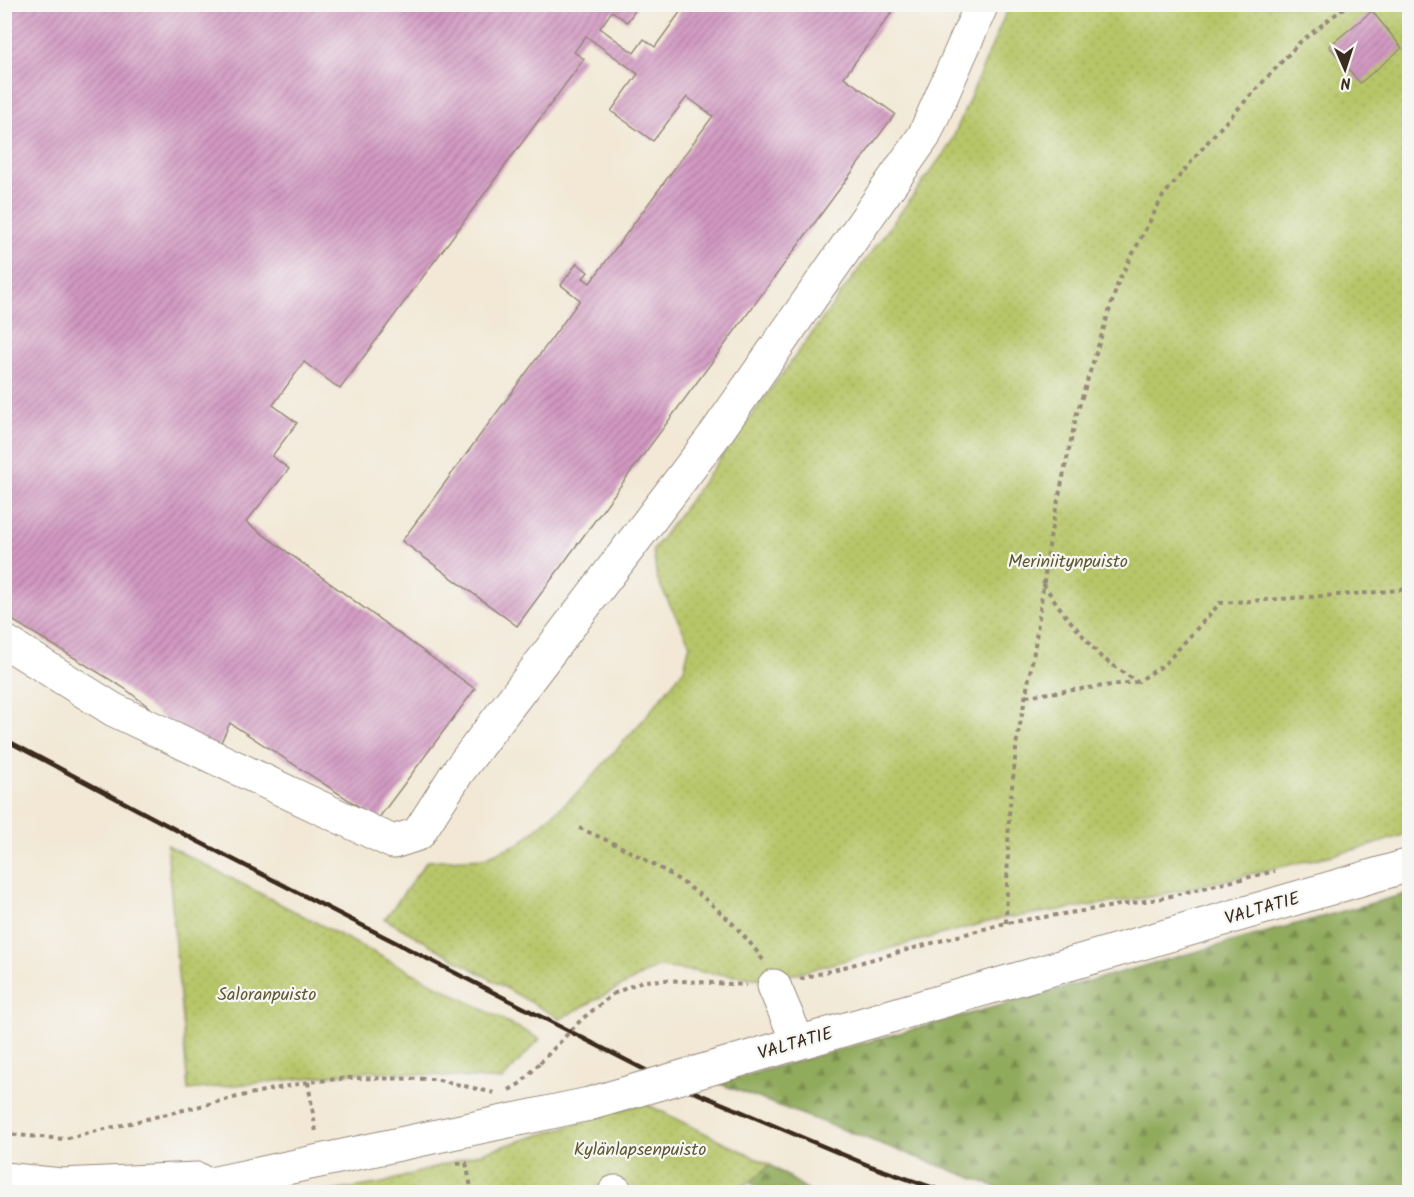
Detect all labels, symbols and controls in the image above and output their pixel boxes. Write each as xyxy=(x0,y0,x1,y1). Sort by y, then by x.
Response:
north arrow xyxy=(1315,39,1375,99)
text: N xyxy=(1340,70,1351,95)
park label: Meriniitynpuisto xyxy=(1008,548,1128,577)
street label: VALTATIE xyxy=(1222,885,1304,934)
park label: Saloranpuisto xyxy=(218,981,316,1010)
street label: VALTATIE xyxy=(755,1020,837,1069)
park label: Kylänlapsenpuisto xyxy=(574,1136,706,1165)

